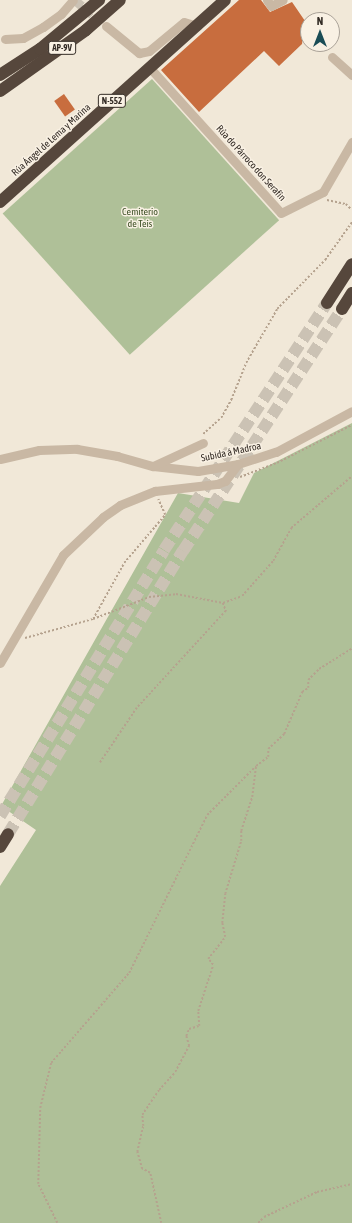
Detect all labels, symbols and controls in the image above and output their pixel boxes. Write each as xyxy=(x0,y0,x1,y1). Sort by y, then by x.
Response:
north arrow xyxy=(300,12,340,52)
text: N xyxy=(317,15,323,27)
road number: AP-9V xyxy=(48,41,76,55)
road number: N-552 xyxy=(97,94,127,108)
street label: Rúa Ángel de Lema y Marina xyxy=(9,101,93,179)
street label: Rúa do Párroco don Serafín xyxy=(214,123,288,203)
park label: Cemiterio de Teis xyxy=(122,205,158,228)
street label: Subida á Madroa xyxy=(200,440,262,464)

